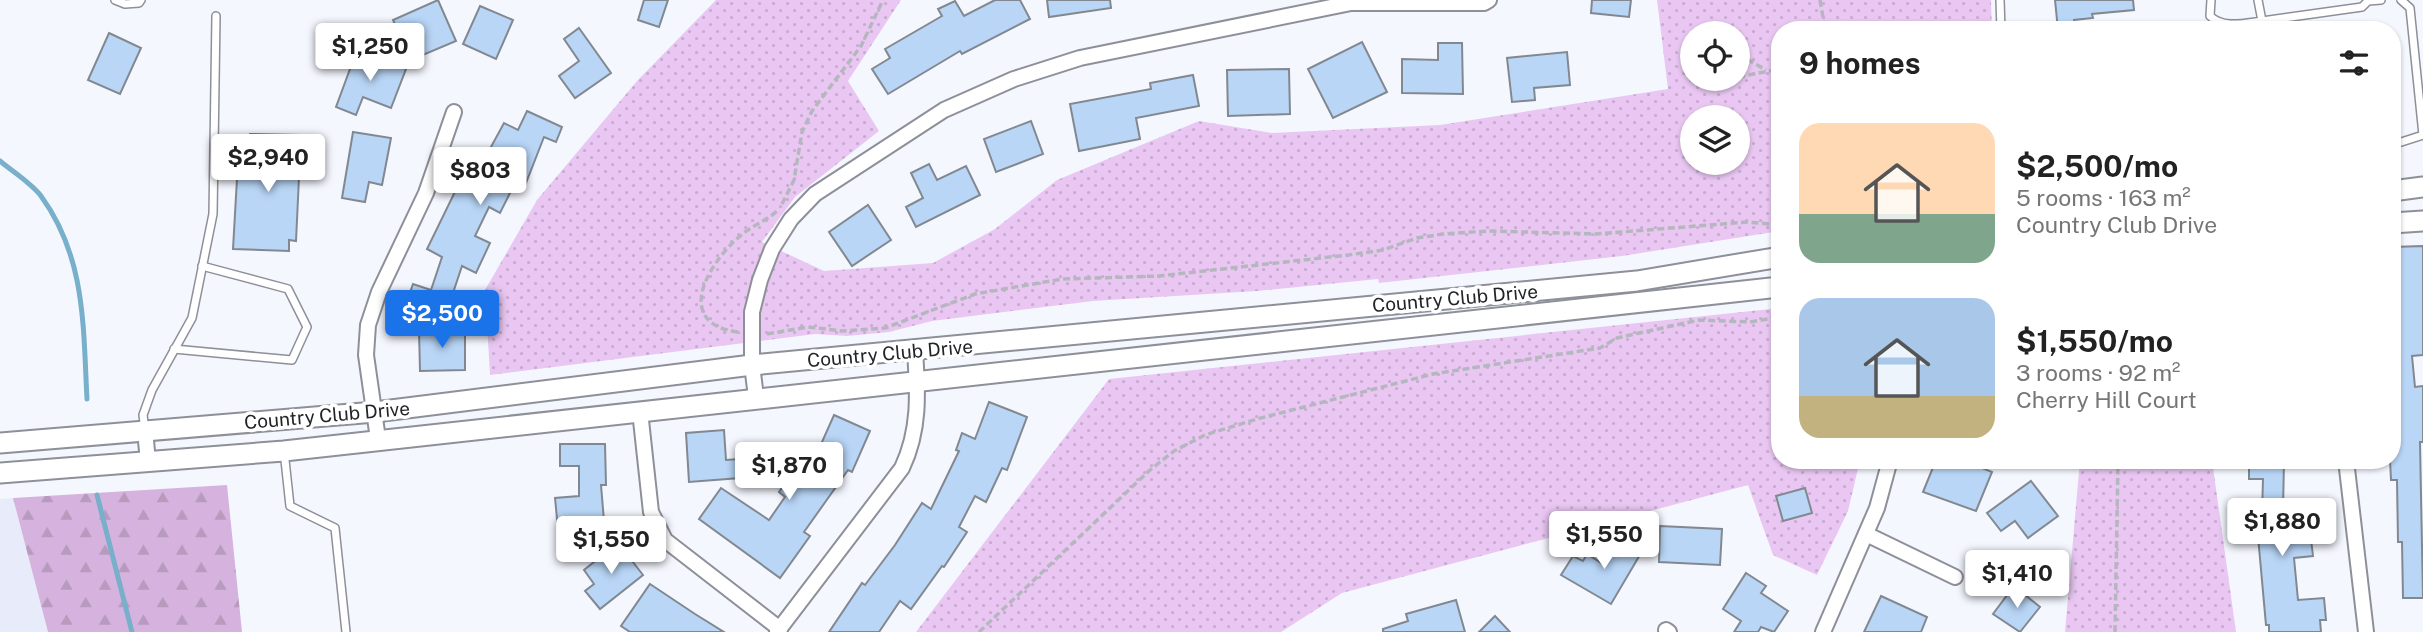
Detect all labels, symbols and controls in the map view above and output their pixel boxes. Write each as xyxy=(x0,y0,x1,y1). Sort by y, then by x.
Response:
map controls xyxy=(1680,21,1750,175)
button: locate xyxy=(1680,21,1750,91)
pin: $1,250 xyxy=(313,24,427,83)
text: $1,250 xyxy=(331,32,409,59)
icon: filters xyxy=(2335,44,2373,82)
text: 9 homes xyxy=(1799,45,1921,81)
button: layers xyxy=(1680,105,1750,175)
pin: $2,940 xyxy=(211,134,325,194)
text: $2,940 xyxy=(227,143,309,170)
pin: $803 xyxy=(439,148,521,207)
text: $2,500/mo xyxy=(2016,148,2178,184)
icon: home xyxy=(1855,151,1939,235)
text: $803 xyxy=(449,156,511,183)
text: 5 rooms · 163 m² xyxy=(2016,184,2191,211)
text: Country Club Drive xyxy=(2016,211,2217,238)
street label: Country Club Drive xyxy=(1371,280,1539,316)
pin: $2,500 xyxy=(385,290,499,350)
text: $2,500 xyxy=(401,299,483,326)
text: $1,550/mo xyxy=(2016,323,2173,359)
icon: home xyxy=(1855,326,1939,410)
street label: Country Club Drive xyxy=(806,335,974,371)
text: 3 rooms · 92 m² xyxy=(2016,359,2181,386)
text: Cherry Hill Court xyxy=(2016,386,2197,413)
street label: Country Club Drive xyxy=(243,397,411,433)
pin: $1,870 xyxy=(732,442,846,502)
text: $1,870 xyxy=(751,451,827,478)
pin: $1,880 xyxy=(2225,498,2339,558)
text: $1,880 xyxy=(2243,507,2321,534)
pin: $1,550 xyxy=(1547,512,1661,571)
pin: $1,550 xyxy=(554,516,668,576)
text: $1,550 xyxy=(1565,520,1643,547)
text: $1,550 xyxy=(572,525,650,552)
pin: $1,410 xyxy=(1960,550,2074,610)
text: $1,410 xyxy=(1981,559,2053,586)

